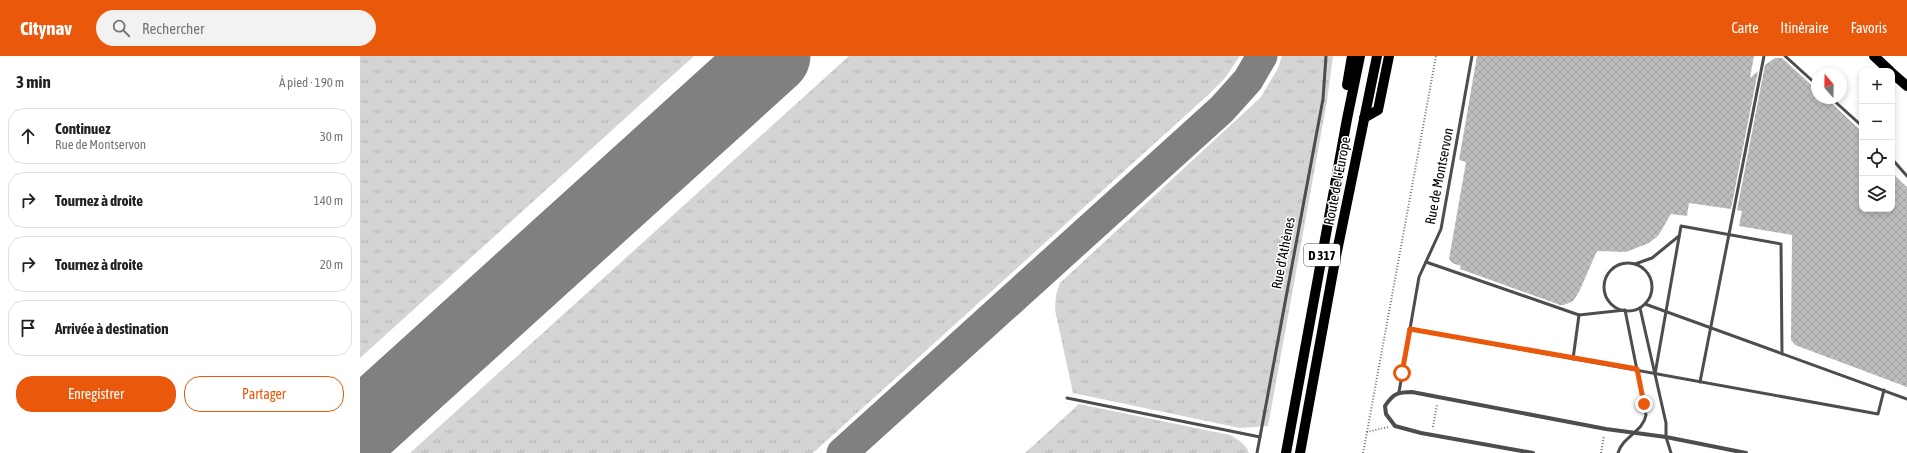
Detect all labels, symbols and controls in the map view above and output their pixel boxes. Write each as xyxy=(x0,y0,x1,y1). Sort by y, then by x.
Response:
search box xyxy=(96,10,376,46)
text: Citynav xyxy=(20,17,72,39)
icon: search xyxy=(110,17,132,39)
text: Rechercher xyxy=(142,20,204,37)
text: Carte xyxy=(1732,20,1759,36)
text: Itinéraire xyxy=(1781,20,1829,36)
text: Favoris xyxy=(1851,20,1887,36)
north arrow xyxy=(1811,68,1847,104)
map controls xyxy=(1859,68,1895,212)
button: + xyxy=(1859,68,1895,104)
text: 3 min xyxy=(16,72,51,92)
text: À pied · 190 m xyxy=(279,75,344,90)
button: − xyxy=(1859,104,1895,140)
text: Continuez xyxy=(55,120,111,137)
icon: ahead xyxy=(17,125,39,147)
street label: Rue de Montservon xyxy=(1422,126,1456,226)
text: 30 m xyxy=(320,129,343,144)
street label: Route de l'Europe xyxy=(1321,135,1353,227)
text: Rue de Montservon xyxy=(55,137,146,152)
button: locate xyxy=(1859,140,1895,176)
button: layers xyxy=(1859,176,1895,212)
icon: right xyxy=(17,189,39,211)
text: Tournez à droite xyxy=(55,192,143,209)
text: 140 m xyxy=(314,193,343,208)
street label: Rue d'Athènes xyxy=(1268,216,1298,290)
road number: D 317 xyxy=(1304,244,1340,266)
icon: right xyxy=(17,253,39,275)
text: Tournez à droite xyxy=(55,256,143,273)
text: 20 m xyxy=(320,257,343,272)
icon: arrive xyxy=(17,317,39,339)
text: Arrivée à destination xyxy=(55,320,169,337)
route start xyxy=(1393,364,1411,382)
button: Enregistrer xyxy=(16,376,176,412)
button: Partager xyxy=(184,376,344,412)
route end xyxy=(1635,395,1653,413)

